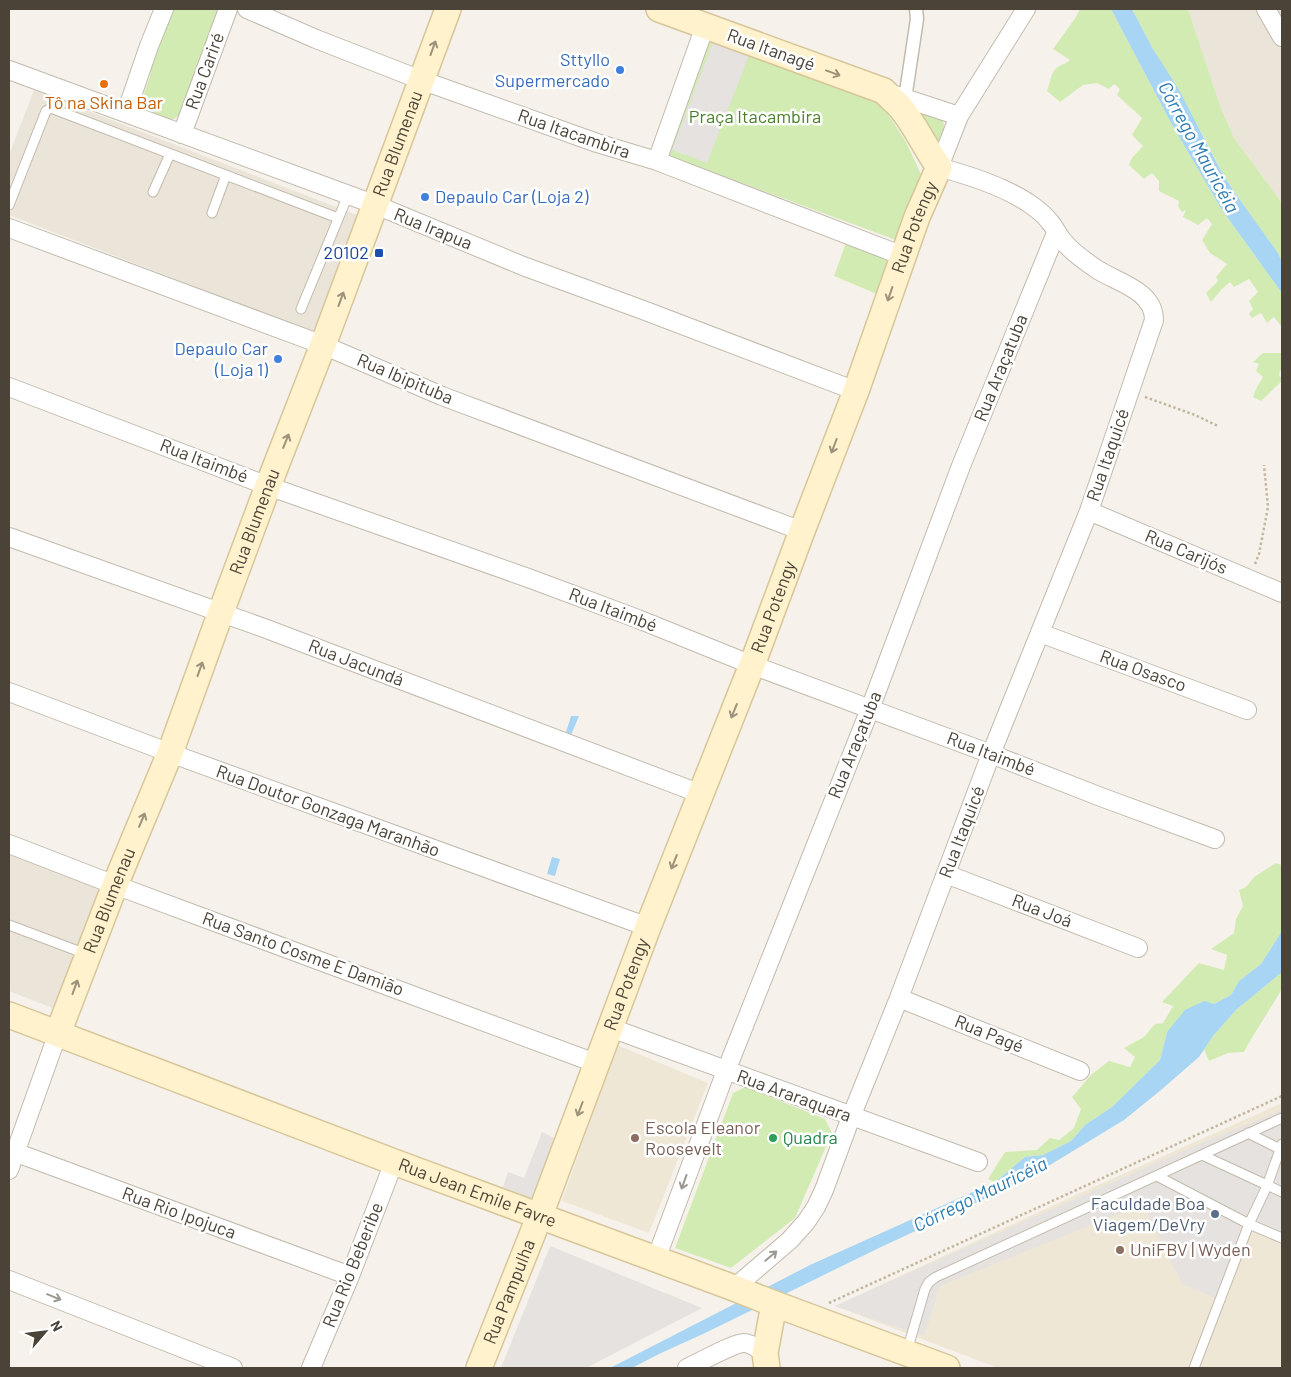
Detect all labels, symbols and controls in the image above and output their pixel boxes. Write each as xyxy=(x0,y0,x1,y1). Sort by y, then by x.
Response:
street label: Rua Itanagé xyxy=(724,23,818,75)
street label: Rua Cariré xyxy=(180,29,228,112)
one-way arrow xyxy=(429,41,438,56)
place label: Sttyllo Supermercado xyxy=(495,48,610,91)
marker: Sttyllo Supermercado xyxy=(614,64,626,76)
one-way arrow xyxy=(825,69,840,78)
water label: Córrego Mauricéia xyxy=(1154,77,1245,216)
marker: Tô na Skina Bar xyxy=(98,78,110,90)
street label: Rua Blumenau xyxy=(367,87,427,200)
place label: Tô na Skina Bar xyxy=(45,91,164,113)
street label: Rua Itacambira xyxy=(515,104,633,163)
park label: Praça Itacambira xyxy=(689,105,821,127)
street label: Rua Potengy xyxy=(886,177,941,276)
place label: Depaulo Car (Loja 2) xyxy=(435,185,589,207)
marker: Depaulo Car (Loja 2) xyxy=(419,191,431,203)
street label: Rua Irapua xyxy=(391,202,476,254)
place label: 20102 xyxy=(324,241,369,263)
marker: 20102 xyxy=(373,247,385,259)
one-way arrow xyxy=(885,285,894,301)
one-way arrow xyxy=(336,292,346,307)
street label: Rua Araçatuba xyxy=(969,311,1032,425)
place label: Depaulo Car (Loja 1) xyxy=(174,337,268,380)
street label: Rua Ibipituba xyxy=(354,348,457,408)
marker: Depaulo Car (Loja 1) xyxy=(272,353,284,365)
street label: Rua Itaquicé xyxy=(1081,405,1133,504)
street label: Rua Itaimbé xyxy=(157,433,252,487)
one-way arrow xyxy=(282,433,291,448)
one-way arrow xyxy=(829,438,838,454)
street label: Rua Blumenau xyxy=(224,465,284,577)
street label: Rua Carijós xyxy=(1142,524,1231,578)
street label: Rua Potengy xyxy=(745,557,800,656)
street label: Rua Itaimbé xyxy=(566,582,661,636)
street label: Rua Jacundá xyxy=(305,634,407,690)
street label: Rua Osasco xyxy=(1097,644,1190,696)
one-way arrow xyxy=(196,661,205,677)
street label: Rua Araçatuba xyxy=(823,688,886,802)
one-way arrow xyxy=(729,703,738,718)
street label: Rua Itaimbé xyxy=(944,726,1039,780)
street label: Rua Doutor Gonzaga Maranhão xyxy=(213,759,443,861)
street label: Rua Itaquicé xyxy=(933,782,989,881)
one-way arrow xyxy=(137,813,147,828)
street label: Rua Blumenau xyxy=(78,844,139,956)
one-way arrow xyxy=(669,854,678,869)
street label: Rua Joá xyxy=(1009,889,1076,932)
street label: Rua Santo Cosme E Damião xyxy=(200,906,407,1000)
street label: Rua Potengy xyxy=(598,935,653,1033)
one-way arrow xyxy=(71,980,80,996)
street label: Rua Pagé xyxy=(952,1009,1027,1057)
street label: Rua Araraquara xyxy=(734,1064,855,1126)
one-way arrow xyxy=(575,1101,585,1116)
place label: Escola Eleanor Roosevelt xyxy=(645,1116,761,1159)
place label: Quadra xyxy=(783,1126,838,1148)
marker: Escola Eleanor Roosevelt xyxy=(629,1132,641,1144)
marker: Quadra xyxy=(767,1132,779,1144)
water label: Córrego Mauricéia xyxy=(909,1151,1051,1236)
street label: Rua Jean Emile Favre xyxy=(396,1153,560,1231)
one-way arrow xyxy=(679,1174,688,1189)
street label: Rua Rio Ipojuca xyxy=(119,1181,239,1243)
place label: Faculdade Boa Viagem/DeVry xyxy=(1091,1192,1205,1235)
street label: Rua Rio Beberibe xyxy=(317,1199,387,1330)
marker: Faculdade Boa Viagem/DeVry xyxy=(1209,1208,1221,1220)
street label: Rua Pampulha xyxy=(478,1236,539,1347)
place label: UniFBV | Wyden xyxy=(1130,1238,1251,1260)
marker: UniFBV | Wyden xyxy=(1114,1244,1126,1256)
one-way arrow xyxy=(764,1250,777,1261)
one-way arrow xyxy=(46,1293,61,1303)
north arrow xyxy=(20,1307,70,1357)
text: N xyxy=(47,1318,67,1334)

